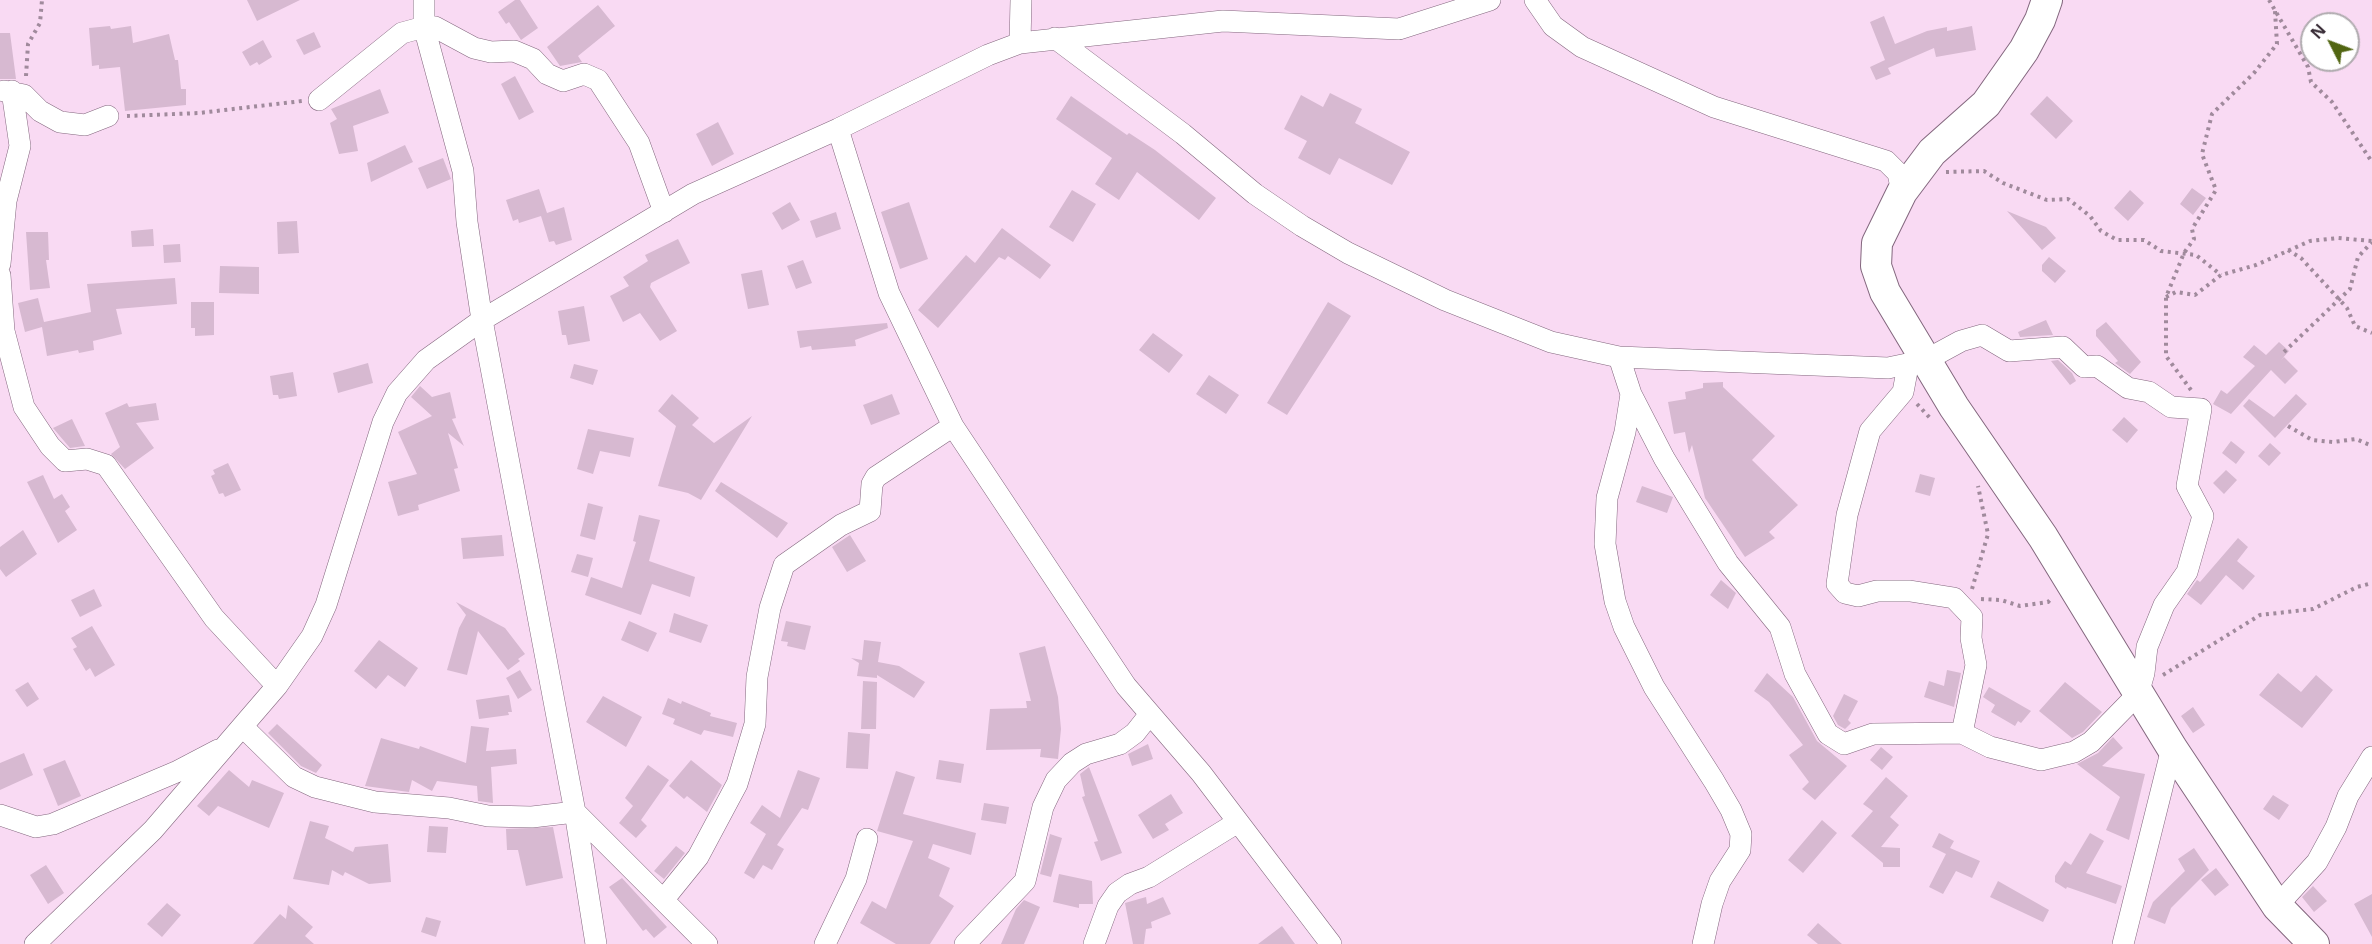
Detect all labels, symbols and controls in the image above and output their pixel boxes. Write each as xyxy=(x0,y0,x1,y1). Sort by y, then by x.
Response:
north arrow xyxy=(2300,12,2360,72)
text: N xyxy=(2306,19,2331,43)

